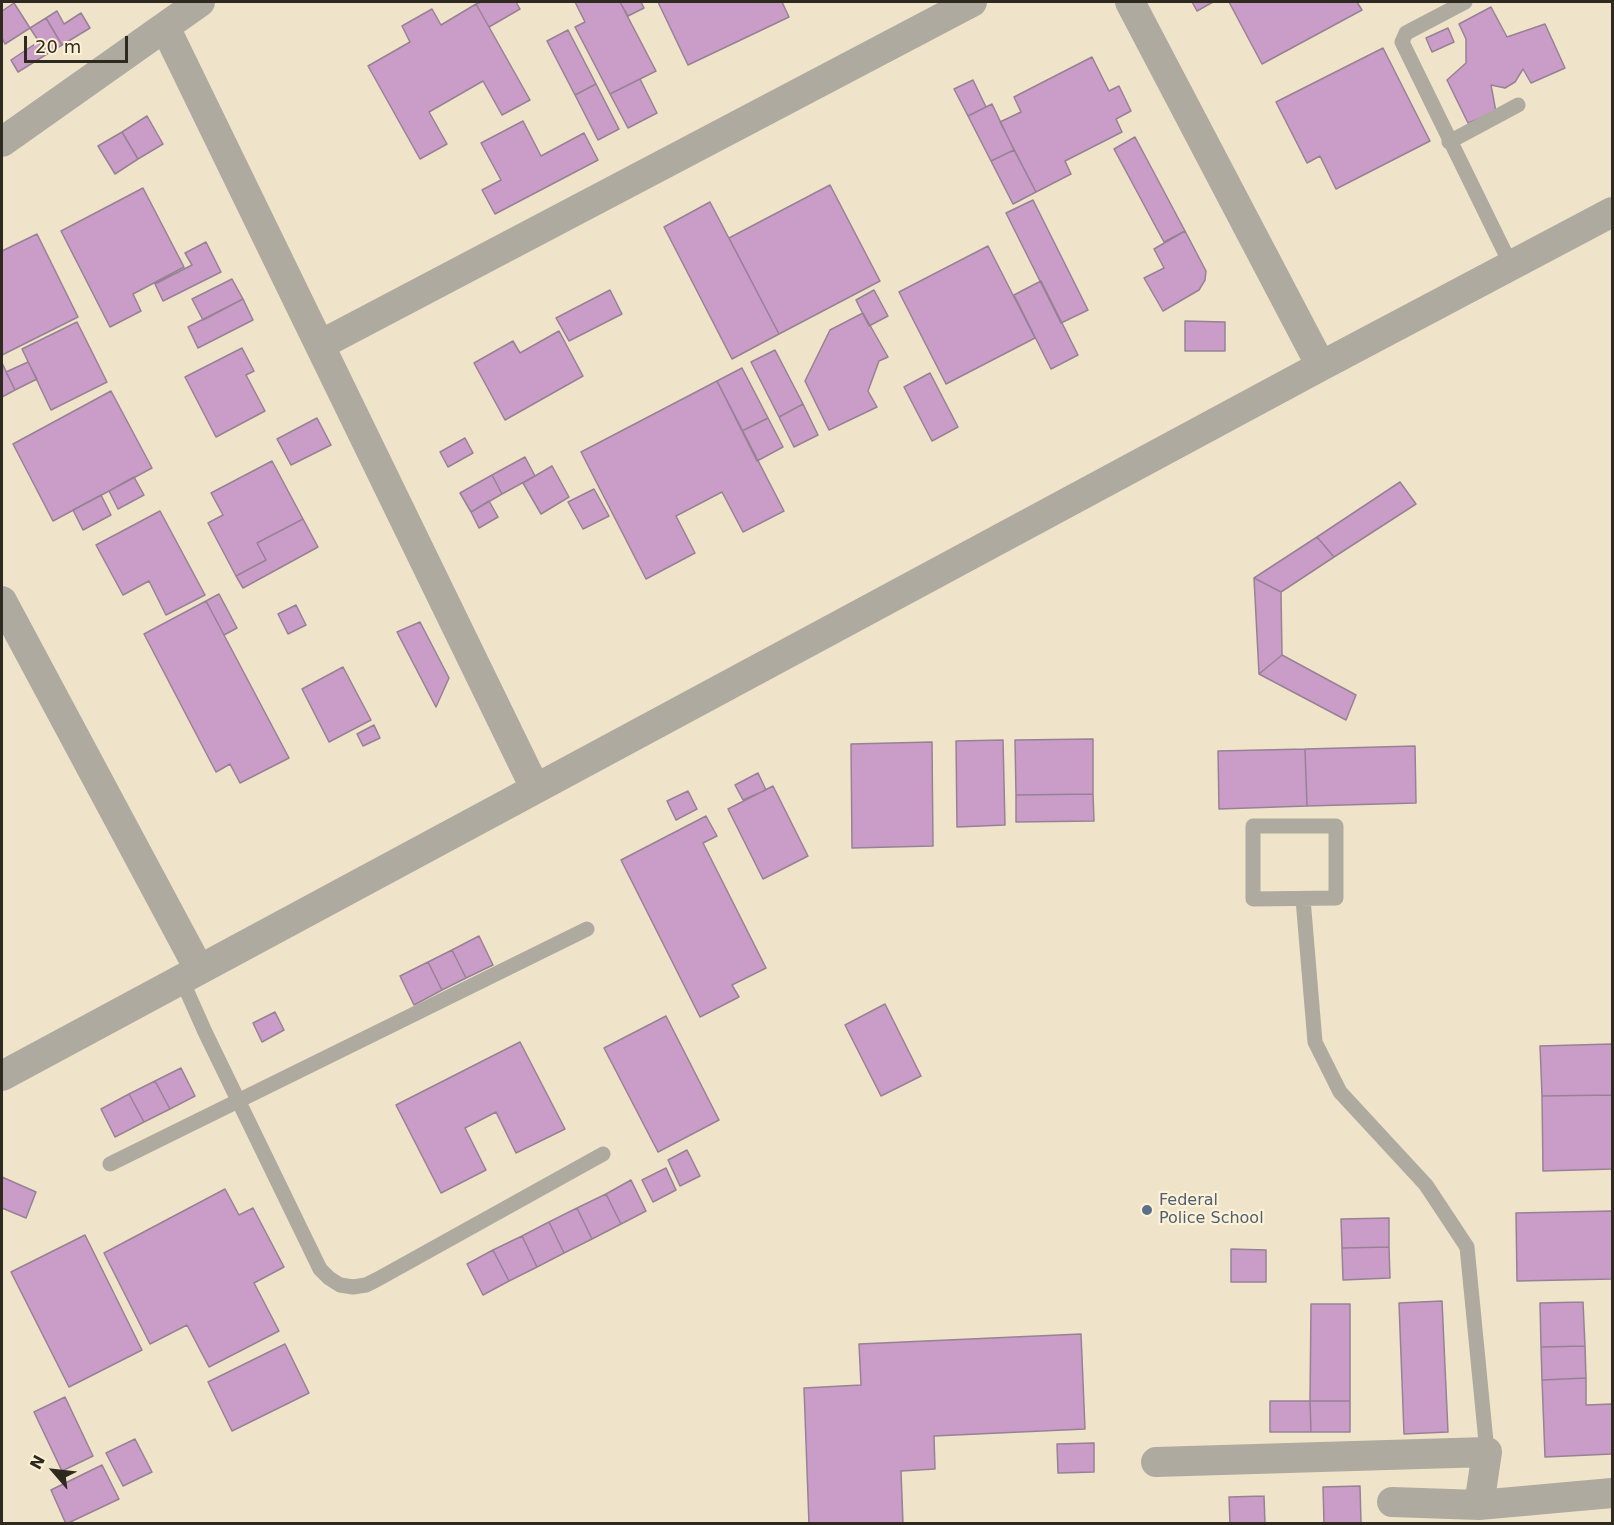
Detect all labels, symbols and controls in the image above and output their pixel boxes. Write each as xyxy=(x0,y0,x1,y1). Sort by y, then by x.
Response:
scale bar xyxy=(27,24,130,62)
text: 20 m xyxy=(35,36,81,57)
place label: Federal Police School xyxy=(1159,1191,1264,1229)
marker: Federal Police School xyxy=(1140,1203,1154,1217)
north arrow xyxy=(24,1441,84,1501)
text: N xyxy=(26,1452,49,1473)

